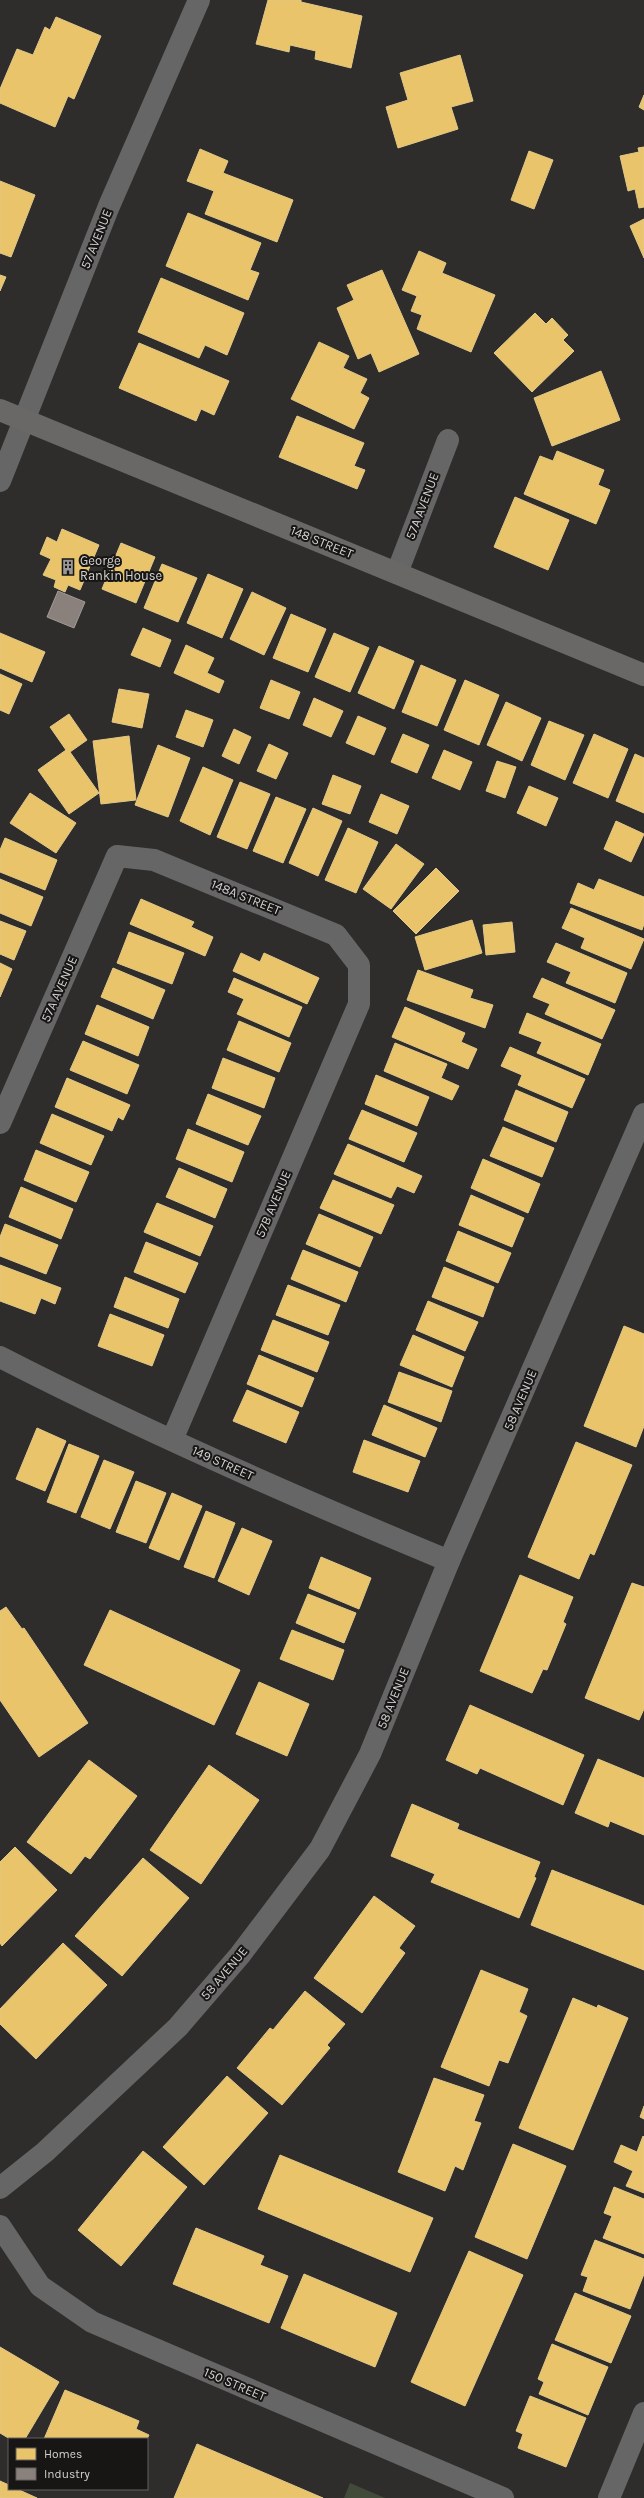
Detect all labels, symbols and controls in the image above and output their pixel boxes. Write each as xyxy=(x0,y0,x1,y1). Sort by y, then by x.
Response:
street label: 57 AVENUE xyxy=(77,207,115,271)
street label: 57A AVENUE xyxy=(402,470,442,542)
street label: 148 STREET xyxy=(289,523,356,562)
place label: George Rankin House xyxy=(80,553,163,583)
building icon: George Rankin House xyxy=(59,558,77,576)
street label: 148A STREET xyxy=(209,876,283,918)
street label: 57A AVENUE xyxy=(38,954,80,1024)
street label: 57B AVENUE xyxy=(252,1168,294,1240)
street label: 58 AVENUE xyxy=(500,1367,540,1433)
street label: 149 STREET xyxy=(190,1443,256,1483)
street label: 58 AVENUE xyxy=(374,1665,412,1731)
street label: 58 AVENUE xyxy=(197,1943,251,2003)
street label: 150 STREET xyxy=(202,2364,269,2404)
legend xyxy=(8,2438,148,2490)
text: Homes xyxy=(44,2447,82,2461)
text: Industry xyxy=(44,2467,90,2481)

